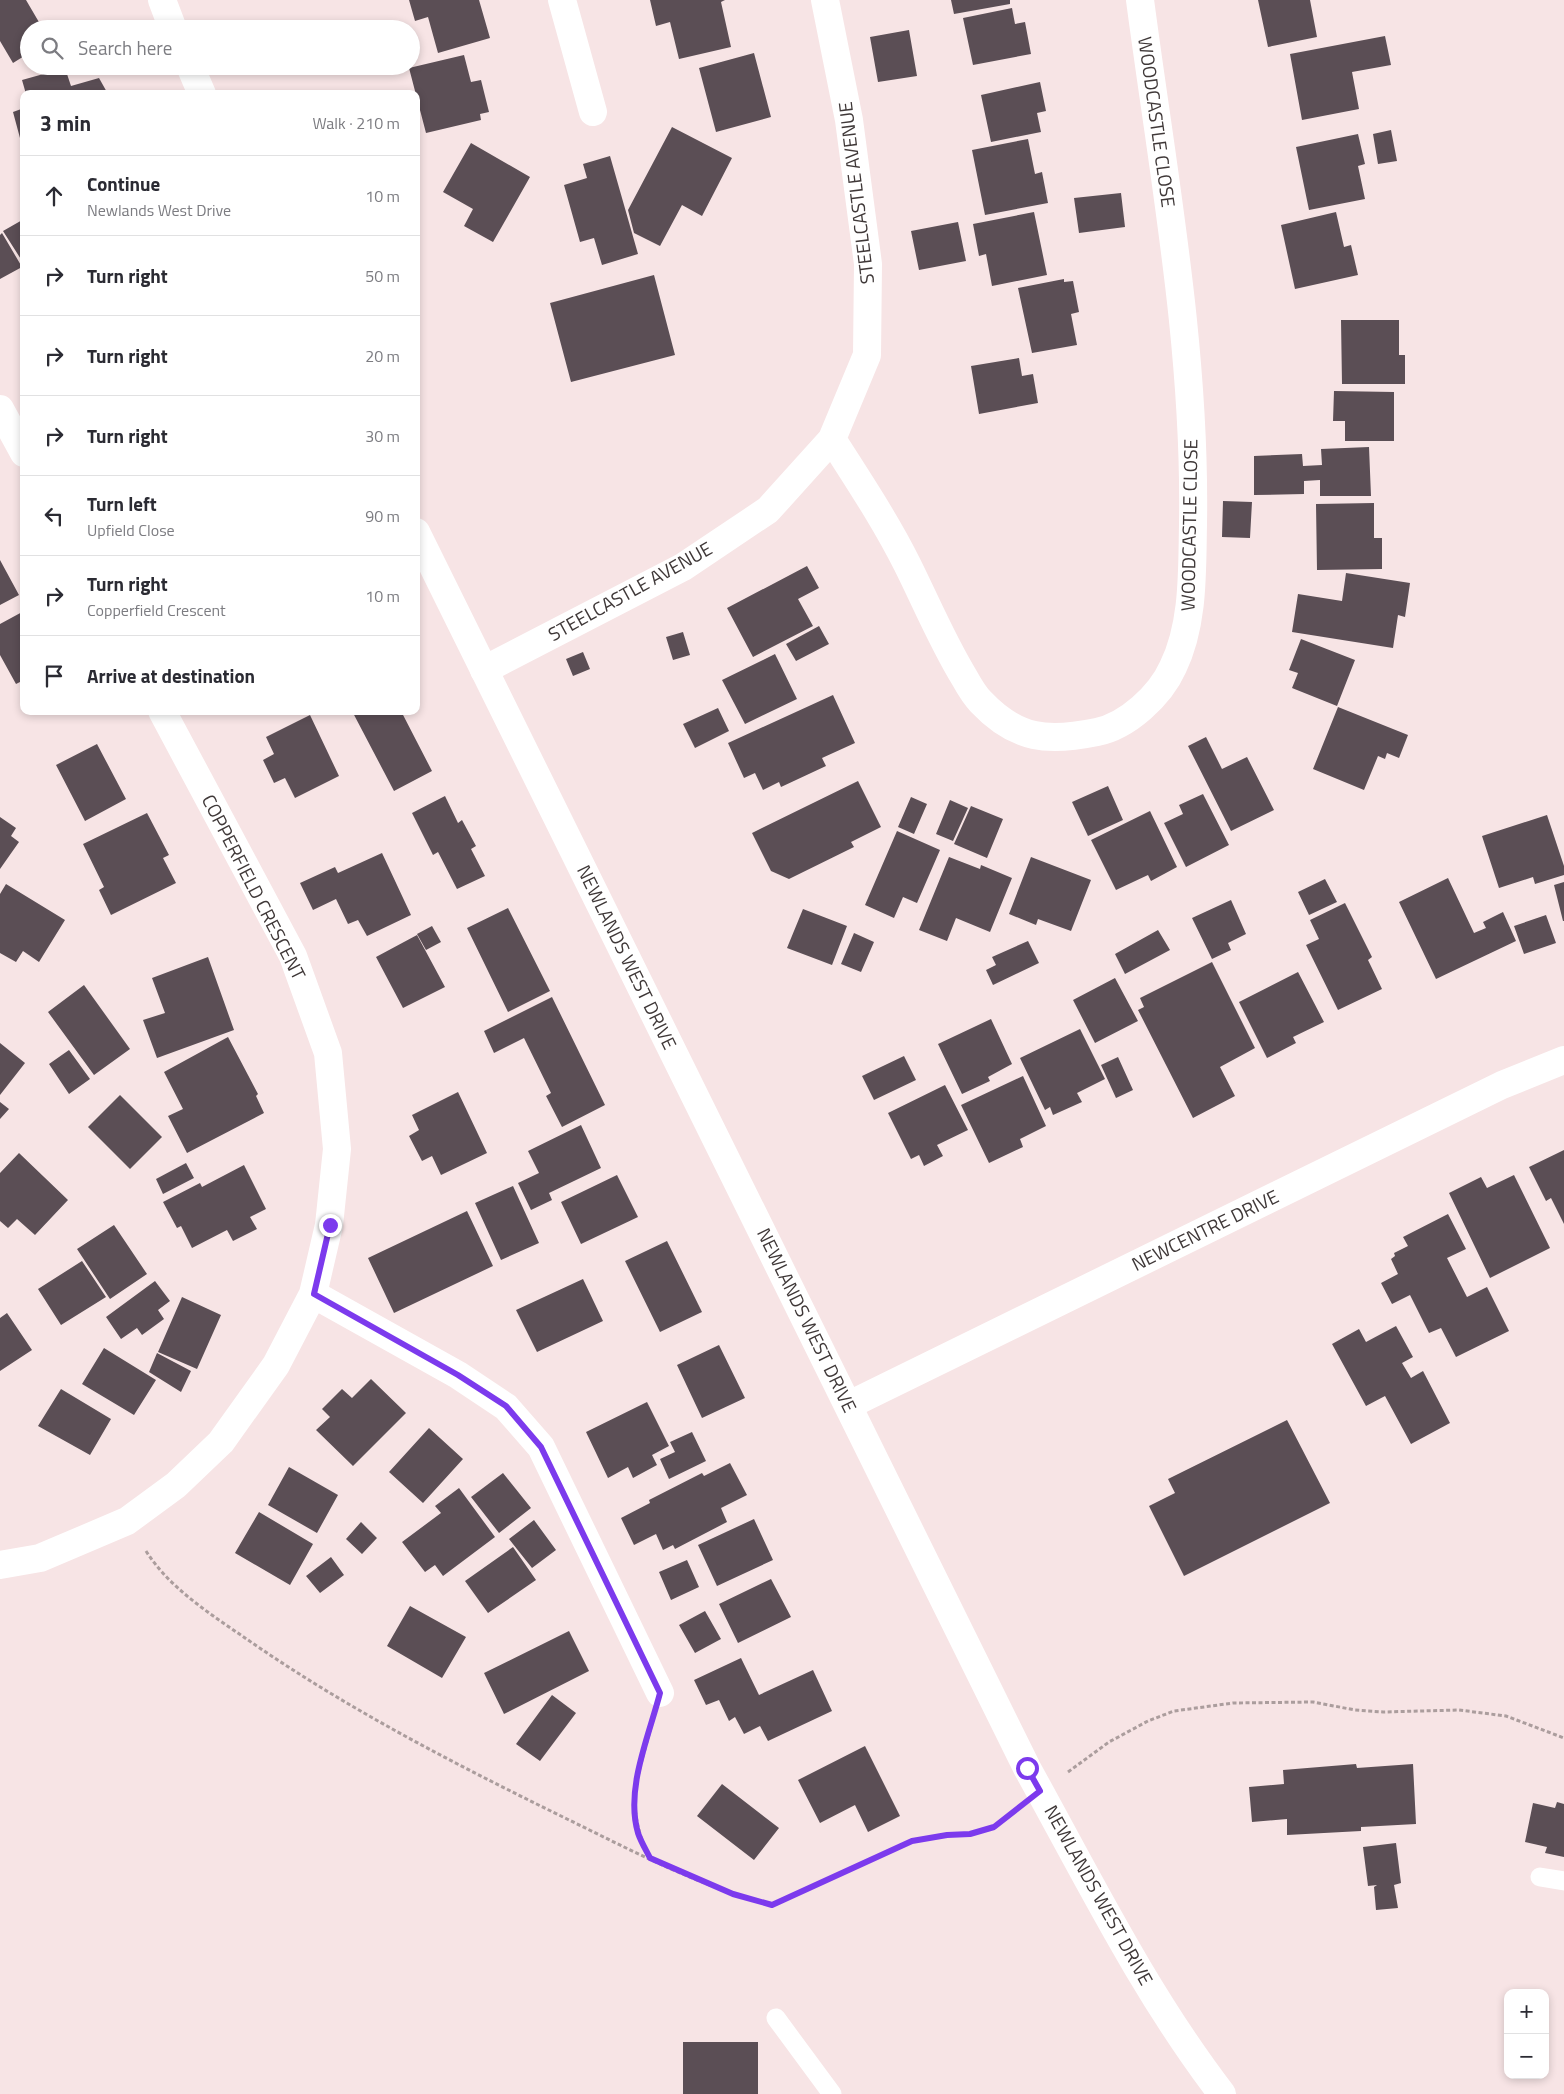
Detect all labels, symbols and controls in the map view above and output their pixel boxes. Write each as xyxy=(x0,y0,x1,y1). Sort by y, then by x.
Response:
search box xyxy=(20,20,420,75)
text: Search here xyxy=(78,33,172,62)
icon: search xyxy=(38,34,66,62)
street label: WOODCASTLE CLOSE xyxy=(1131,35,1184,209)
street label: STEELCASTLE AVENUE xyxy=(830,100,881,286)
text: 3 min xyxy=(40,107,91,139)
text: Walk · 210 m xyxy=(312,111,400,135)
text: Continue xyxy=(87,169,160,198)
icon: ahead xyxy=(40,182,68,210)
text: 10 m xyxy=(365,184,400,208)
text: Newlands West Drive xyxy=(87,198,231,222)
text: Turn right xyxy=(87,261,168,290)
icon: right xyxy=(40,262,68,290)
text: 50 m xyxy=(365,264,400,288)
text: Turn right xyxy=(87,341,168,370)
icon: right xyxy=(40,342,68,370)
text: 20 m xyxy=(365,344,400,368)
text: Turn right xyxy=(87,421,168,450)
icon: right xyxy=(40,422,68,450)
text: 30 m xyxy=(365,424,400,448)
street label: WOODCASTLE CLOSE xyxy=(1172,439,1205,611)
text: Turn left xyxy=(87,489,157,518)
icon: left xyxy=(40,502,68,530)
text: 90 m xyxy=(365,504,400,528)
text: Upfield Close xyxy=(87,518,175,542)
street label: STEELCASTLE AVENUE xyxy=(542,533,717,648)
text: Turn right xyxy=(87,569,168,598)
icon: right xyxy=(40,582,68,610)
text: 10 m xyxy=(365,584,400,608)
text: Copperfield Crescent xyxy=(87,598,226,622)
text: Arrive at destination xyxy=(87,661,255,690)
icon: arrive xyxy=(40,662,68,690)
street label: COPPERFIELD CRESCENT xyxy=(195,789,314,985)
street label: NEWLANDS WEST DRIVE xyxy=(570,860,685,1054)
street label: NEWCENTRE DRIVE xyxy=(1126,1181,1283,1278)
route end xyxy=(319,1214,342,1237)
street label: NEWLANDS WEST DRIVE xyxy=(750,1223,865,1417)
route start xyxy=(1016,1757,1039,1780)
street label: NEWLANDS WEST DRIVE xyxy=(1038,1799,1161,1990)
map controls xyxy=(1504,1989,1549,2079)
button: + xyxy=(1504,1989,1549,2034)
button: − xyxy=(1504,2034,1549,2079)

